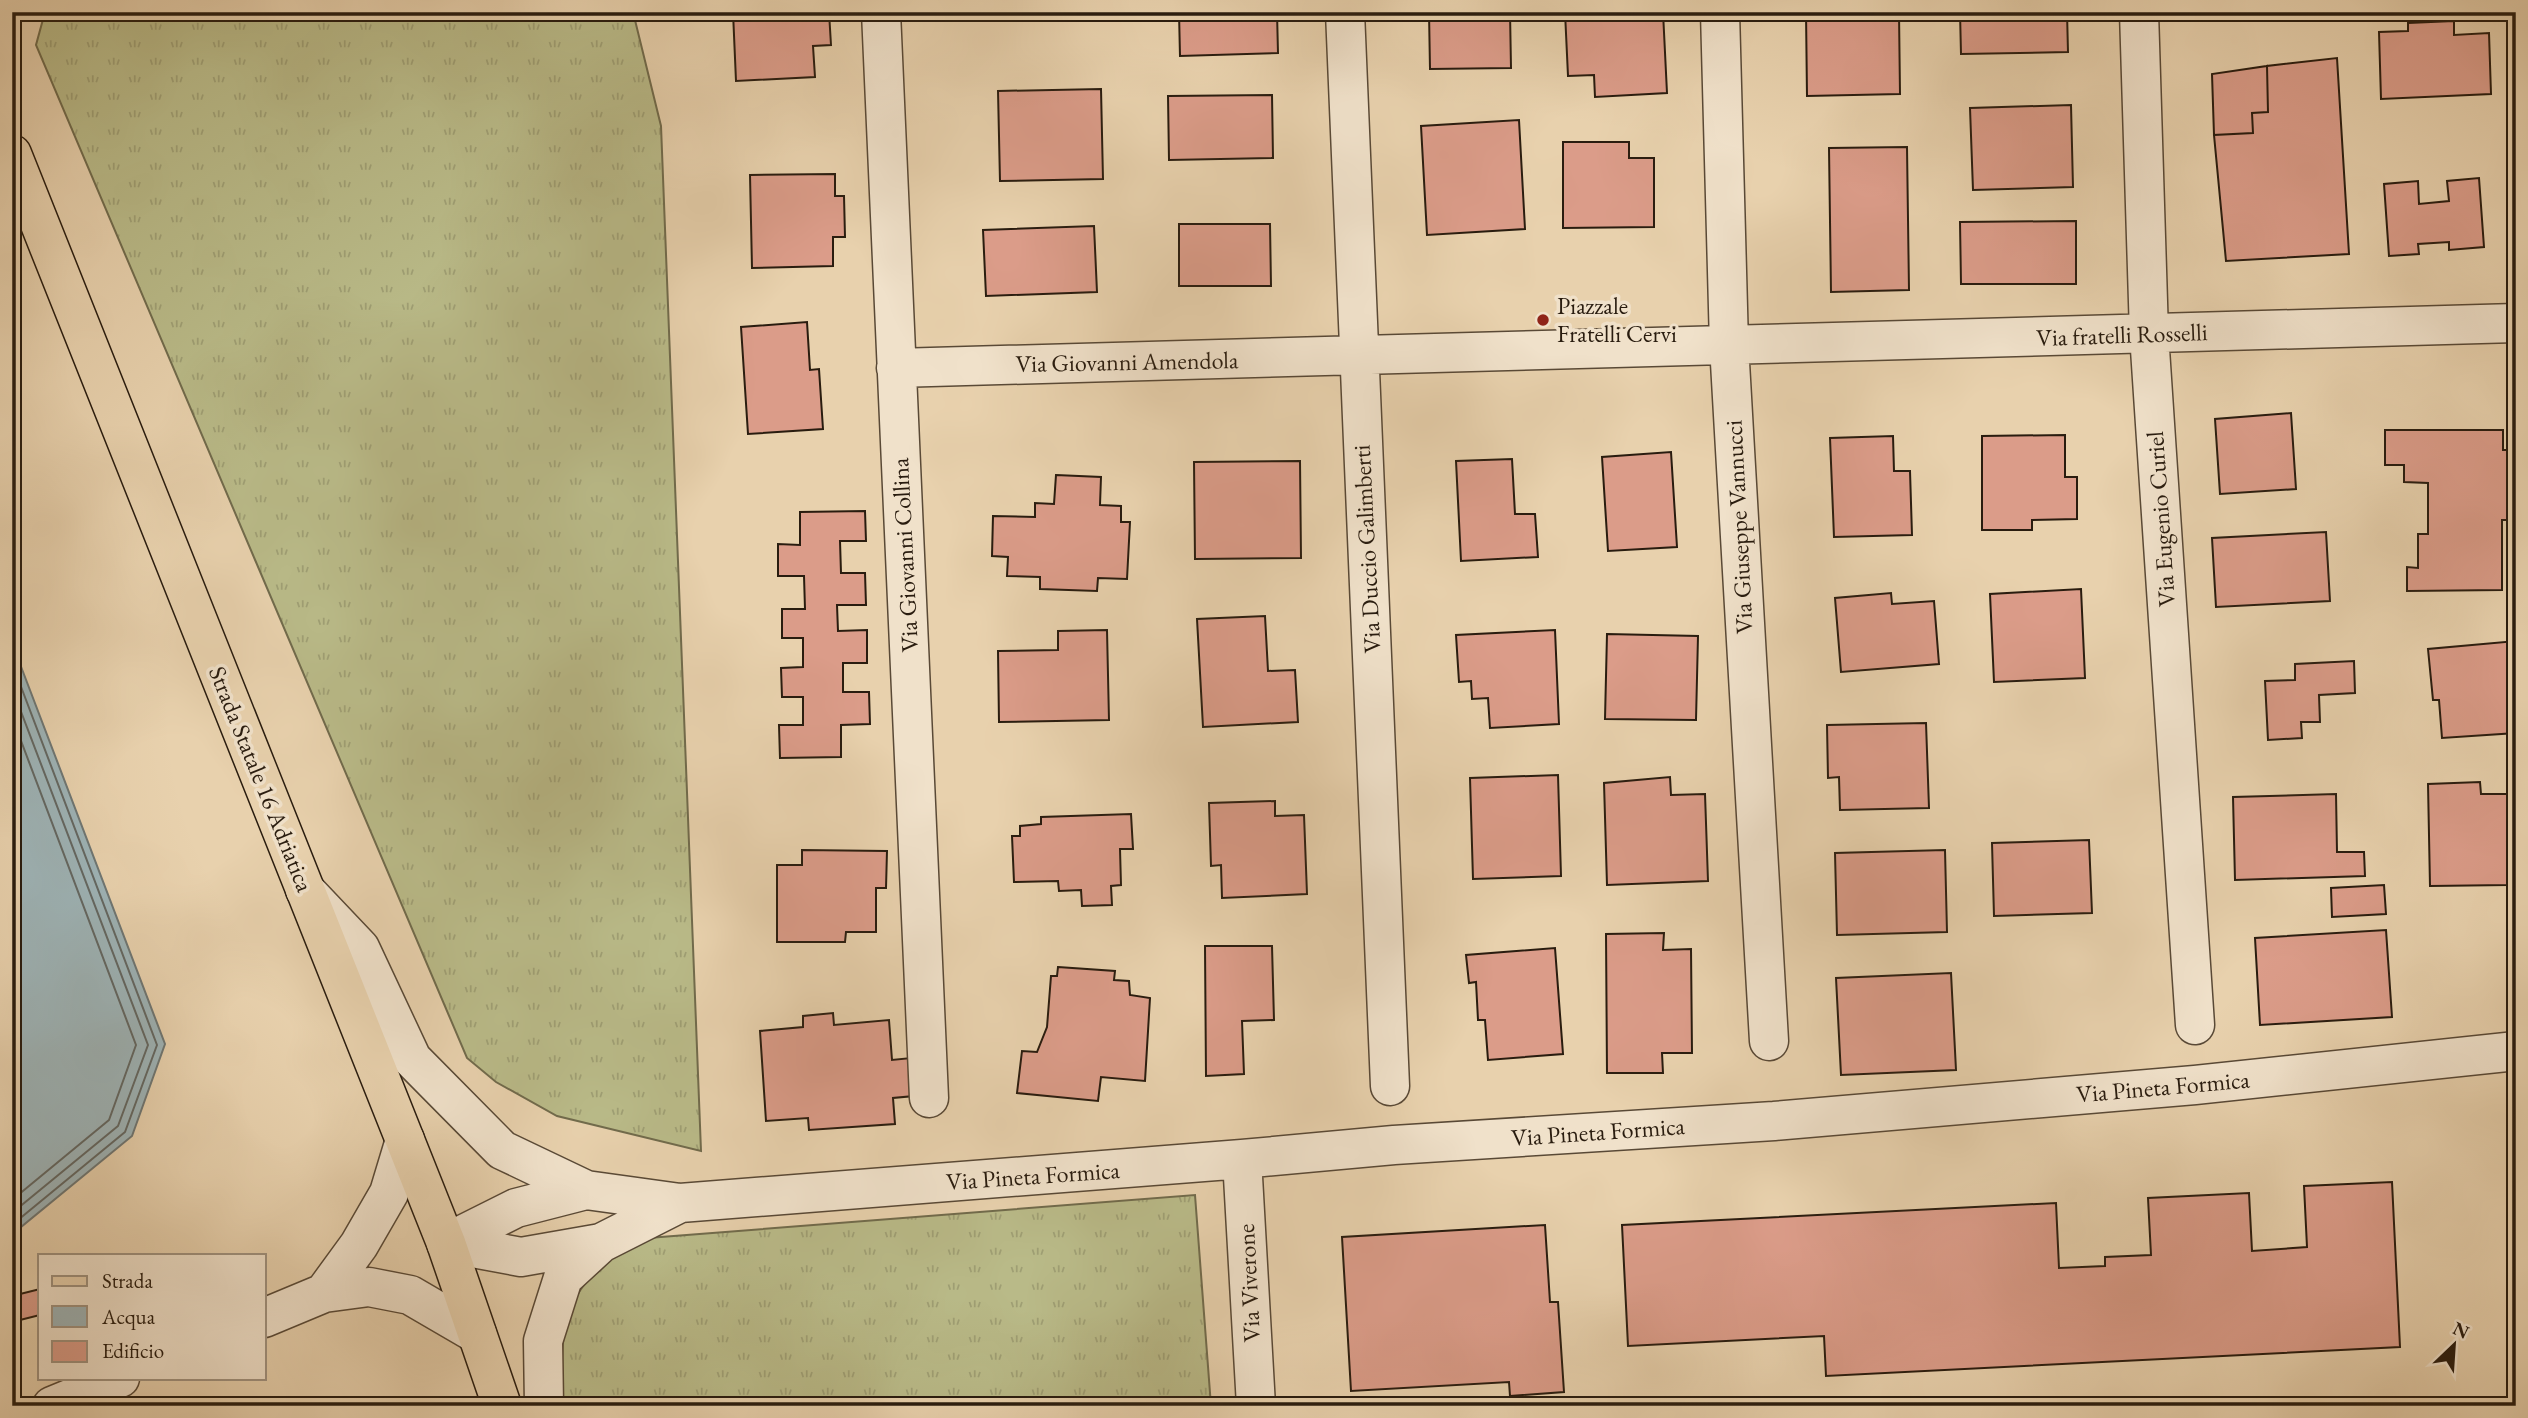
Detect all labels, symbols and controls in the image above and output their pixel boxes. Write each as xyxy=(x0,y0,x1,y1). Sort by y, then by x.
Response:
place label: Piazzale Fratelli Cervi xyxy=(1557,290,1677,349)
marker: Piazzale Fratelli Cervi xyxy=(1535,312,1551,328)
street label: Via fratelli Rosselli xyxy=(2036,316,2208,353)
street label: Via Giovanni Amendola xyxy=(1015,344,1239,379)
street label: Via Giuseppe Vannucci xyxy=(1717,419,1760,635)
street label: Via Eugenio Curiel xyxy=(2139,430,2182,608)
street label: Via Duccio Galimberti xyxy=(1346,444,1387,654)
street label: Via Giovanni Collina xyxy=(884,457,925,653)
street label: Strada Statale 16 Adriatica xyxy=(202,661,321,897)
street label: Via Pineta Formica xyxy=(2075,1063,2251,1110)
street label: Via Pineta Formica xyxy=(1510,1110,1686,1153)
street label: Via Pineta Formica xyxy=(945,1154,1121,1197)
street label: Via Viverone xyxy=(1230,1223,1267,1343)
legend xyxy=(38,1254,266,1380)
text: Strada xyxy=(102,1267,153,1294)
text: Acqua xyxy=(101,1303,156,1330)
north arrow xyxy=(2420,1310,2490,1380)
text: N xyxy=(2449,1315,2474,1345)
text: Edificio xyxy=(102,1337,164,1364)

